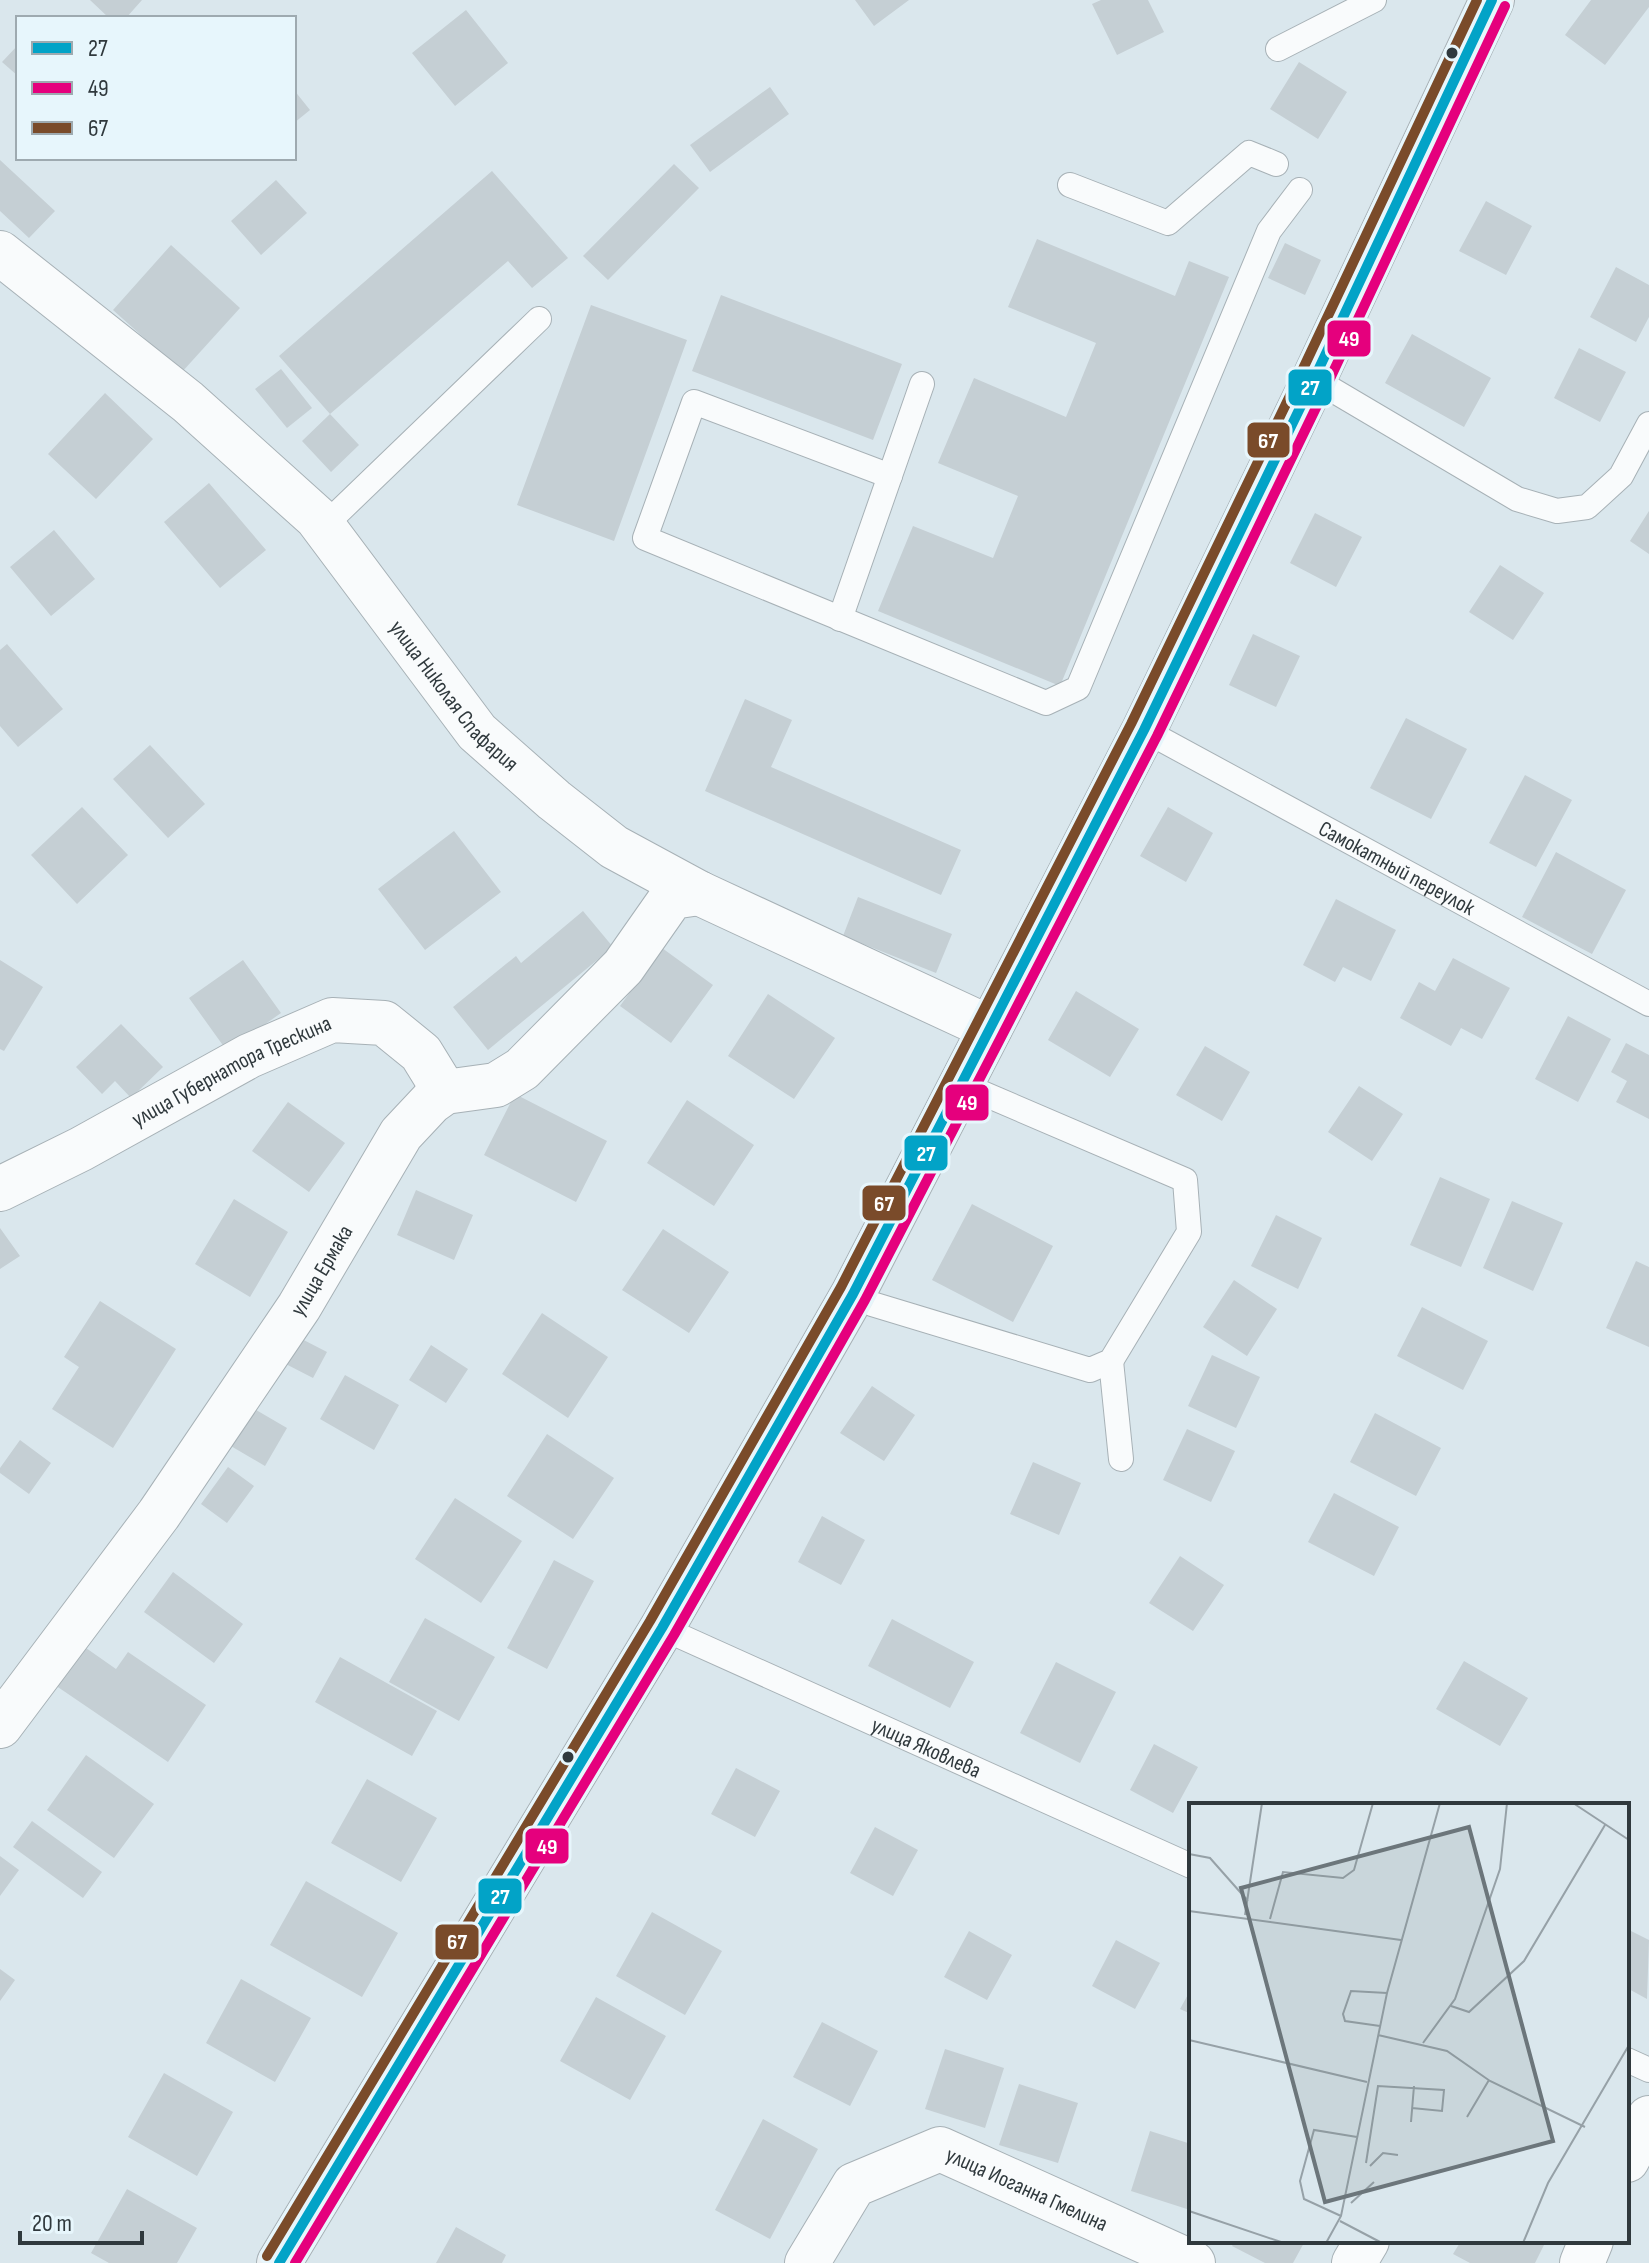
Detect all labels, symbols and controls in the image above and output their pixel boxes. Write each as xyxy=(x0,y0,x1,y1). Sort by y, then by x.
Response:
legend xyxy=(16,16,296,160)
text: 27 xyxy=(88,34,108,63)
unlabelled marker xyxy=(1444,45,1460,61)
text: 49 xyxy=(88,74,109,103)
text: 67 xyxy=(88,114,109,143)
line badge: 49 xyxy=(1326,319,1372,358)
text: 49 xyxy=(1339,326,1359,353)
line badge: 27 xyxy=(1287,368,1333,407)
text: 27 xyxy=(1300,375,1320,402)
line badge: 67 xyxy=(1246,421,1291,459)
text: 67 xyxy=(1258,428,1278,455)
street label: улица Николая Спафария xyxy=(383,615,524,777)
street label: Самокатный переулок xyxy=(1314,815,1480,922)
street label: улица Губернатора Трескина xyxy=(127,1010,335,1133)
line badge: 49 xyxy=(944,1083,990,1122)
text: 49 xyxy=(957,1090,977,1117)
line badge: 27 xyxy=(903,1134,949,1172)
text: 27 xyxy=(916,1141,936,1168)
line badge: 67 xyxy=(861,1184,907,1222)
text: 67 xyxy=(874,1191,894,1218)
street label: улица Ермака xyxy=(285,1220,359,1321)
street label: улица Яковлева xyxy=(867,1712,985,1785)
unlabelled marker xyxy=(560,1749,576,1765)
inset map xyxy=(1189,1803,1629,2243)
line badge: 49 xyxy=(524,1827,570,1865)
text: 49 xyxy=(537,1834,557,1861)
line badge: 27 xyxy=(477,1877,523,1915)
text: 27 xyxy=(490,1884,510,1911)
line badge: 67 xyxy=(434,1923,480,1961)
text: 67 xyxy=(447,1929,467,1956)
street label: улица Иоганна Гмелина xyxy=(941,2142,1112,2238)
scale bar xyxy=(20,2195,142,2245)
text: 20 m xyxy=(32,2209,72,2238)

